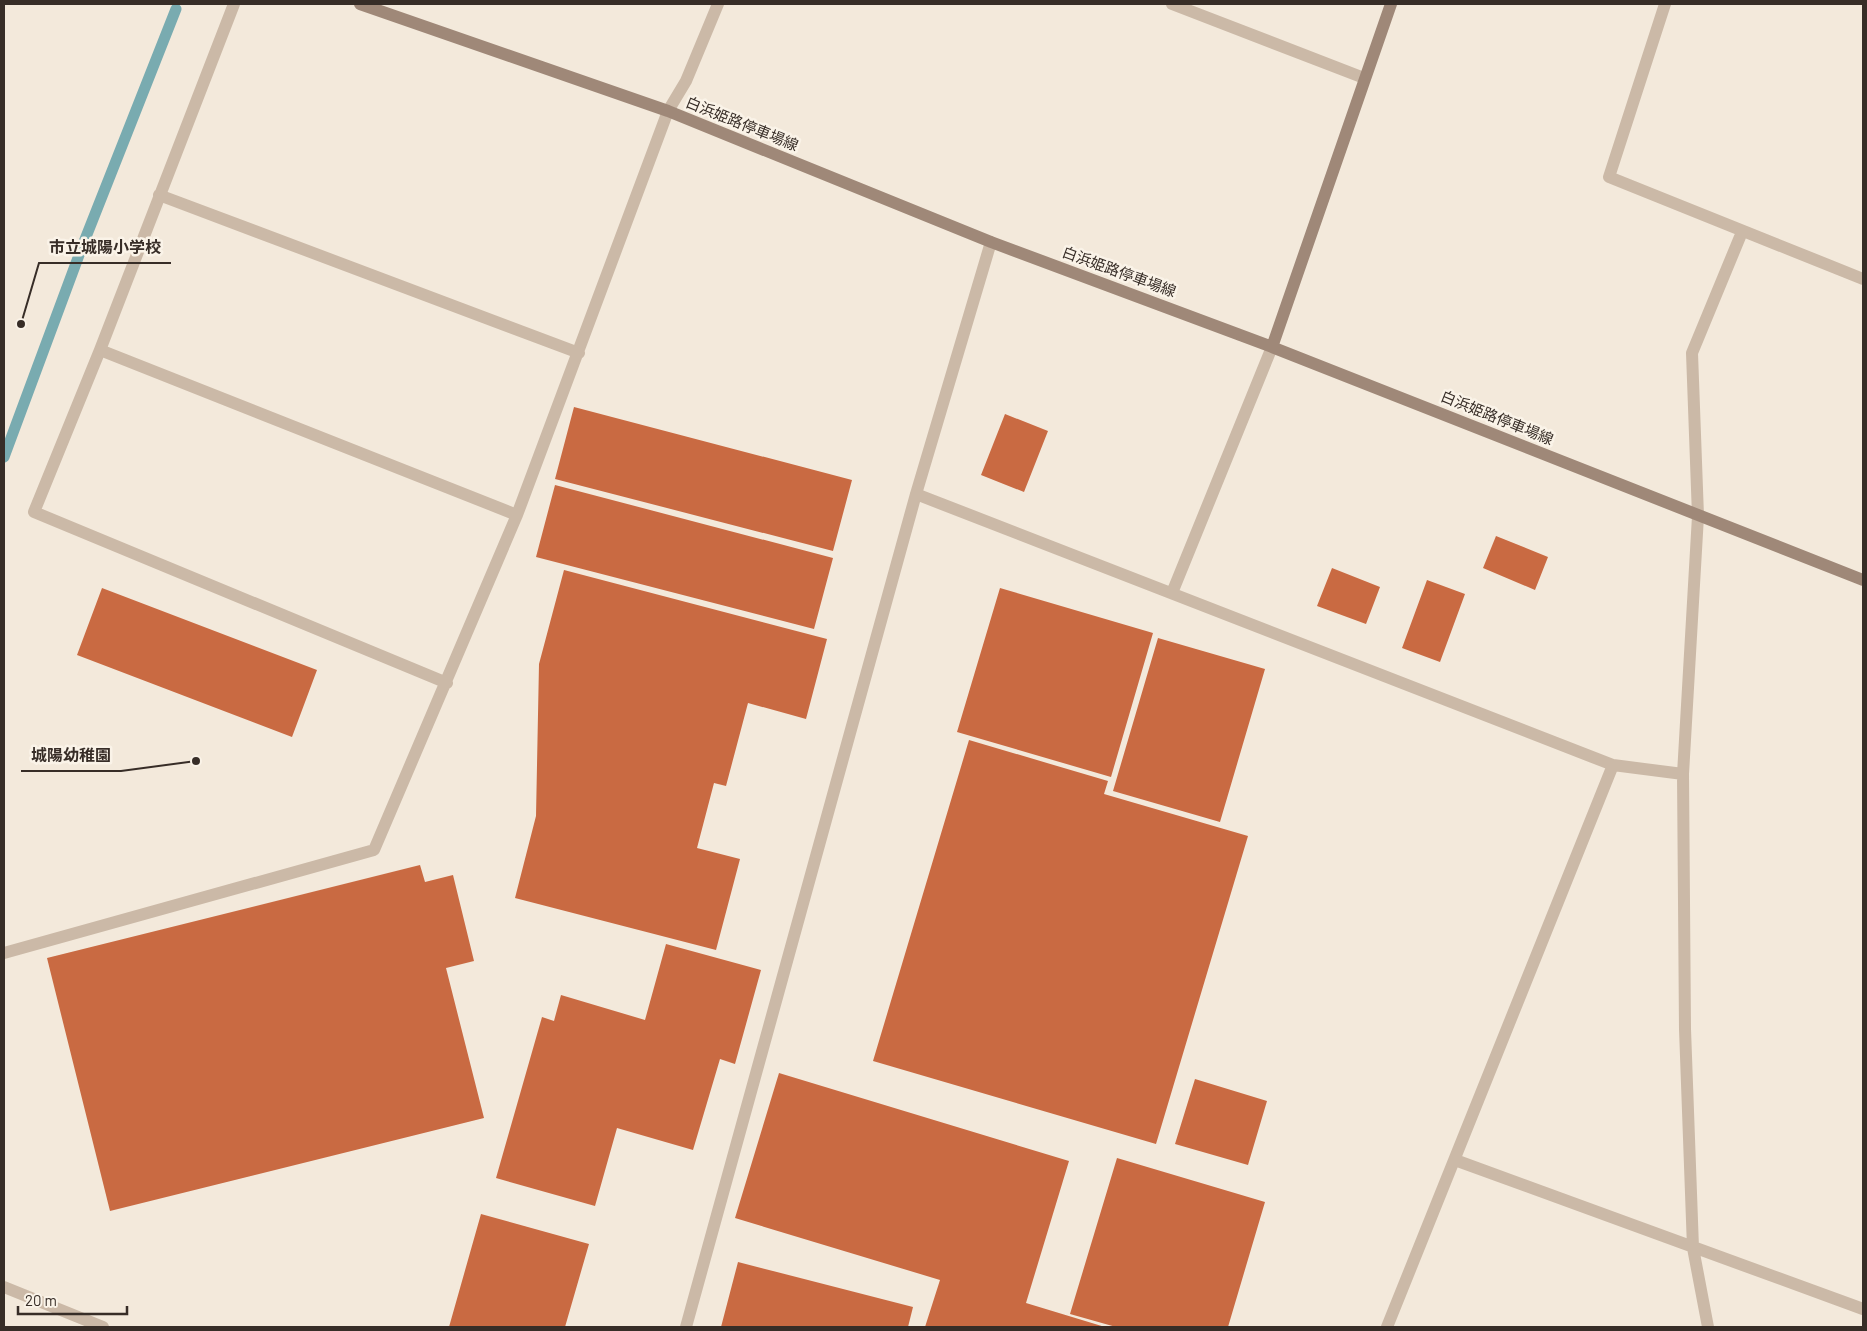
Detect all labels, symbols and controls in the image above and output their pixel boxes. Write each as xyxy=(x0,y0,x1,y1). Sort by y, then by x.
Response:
street label: 白浜姫路停車場線 xyxy=(683,92,801,154)
callout: 市立城陽小学校 xyxy=(39,232,171,263)
text: 市立城陽小学校 xyxy=(49,237,161,256)
street label: 白浜姫路停車場線 xyxy=(1060,242,1179,300)
street label: 白浜姫路停車場線 xyxy=(1438,386,1556,448)
callout: 城陽幼稚園 xyxy=(21,740,121,771)
text: 城陽幼稚園 xyxy=(31,745,111,764)
scale bar xyxy=(18,1284,126,1316)
text: 20 m xyxy=(25,1291,57,1309)

